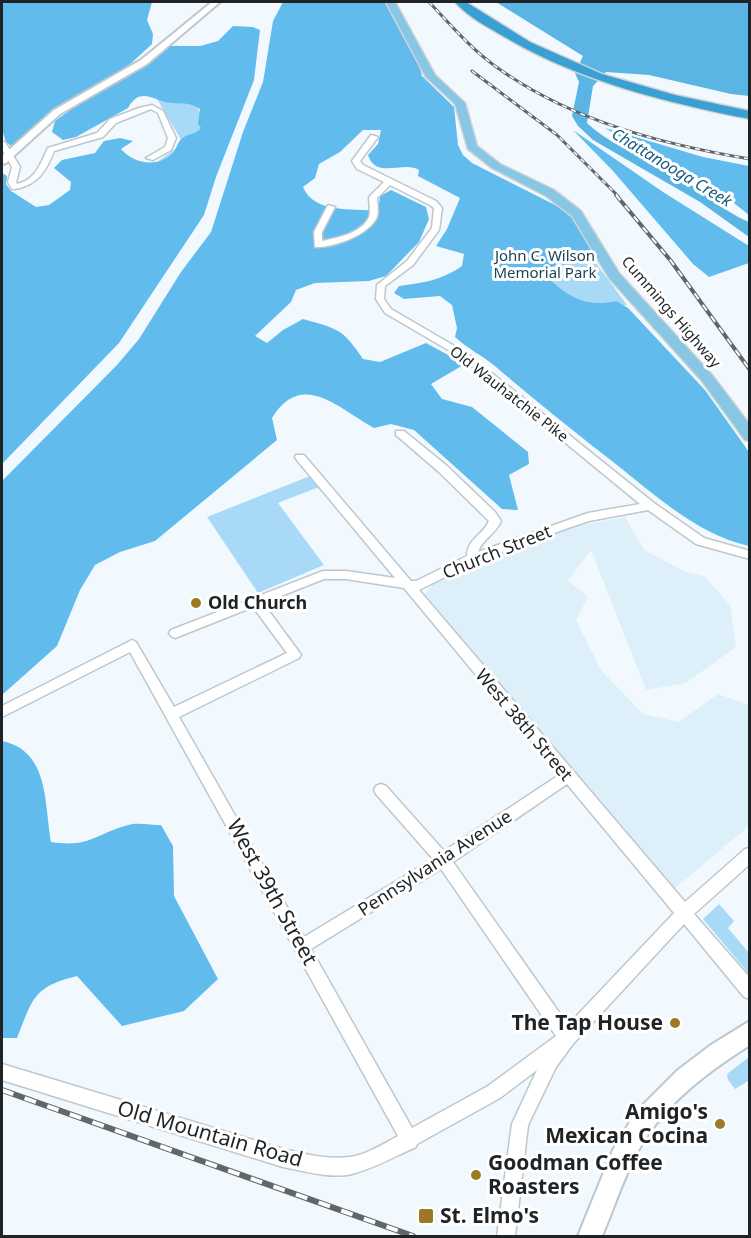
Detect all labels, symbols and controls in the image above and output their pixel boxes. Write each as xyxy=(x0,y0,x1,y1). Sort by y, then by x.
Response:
water label: Chattanooga Creek xyxy=(608,122,737,212)
park label: John C. Wilson Memorial Park xyxy=(493,245,597,282)
street label: Cummings Highway xyxy=(618,251,726,372)
street label: Old Wauhatchie Pike xyxy=(446,341,573,446)
street label: Church Street xyxy=(439,518,555,584)
place label: Old Church xyxy=(208,590,307,614)
marker: Old Church xyxy=(189,596,203,610)
street label: West 38th Street xyxy=(471,663,579,786)
street label: Pennsylvania Avenue xyxy=(353,803,516,921)
street label: West 39th Street xyxy=(221,814,325,970)
place label: The Tap House xyxy=(512,1008,663,1036)
marker: The Tap House xyxy=(668,1016,682,1030)
street label: Old Mountain Road xyxy=(114,1093,306,1173)
place label: Amigo's Mexican Cocina xyxy=(545,1097,708,1149)
marker: Amigo's Mexican Cocina xyxy=(713,1117,727,1131)
place label: Goodman Coffee Roasters xyxy=(488,1148,663,1200)
marker: Goodman Coffee Roasters xyxy=(469,1168,483,1182)
place label: St. Elmo's xyxy=(440,1201,539,1229)
marker: St. Elmo's xyxy=(417,1207,435,1225)

